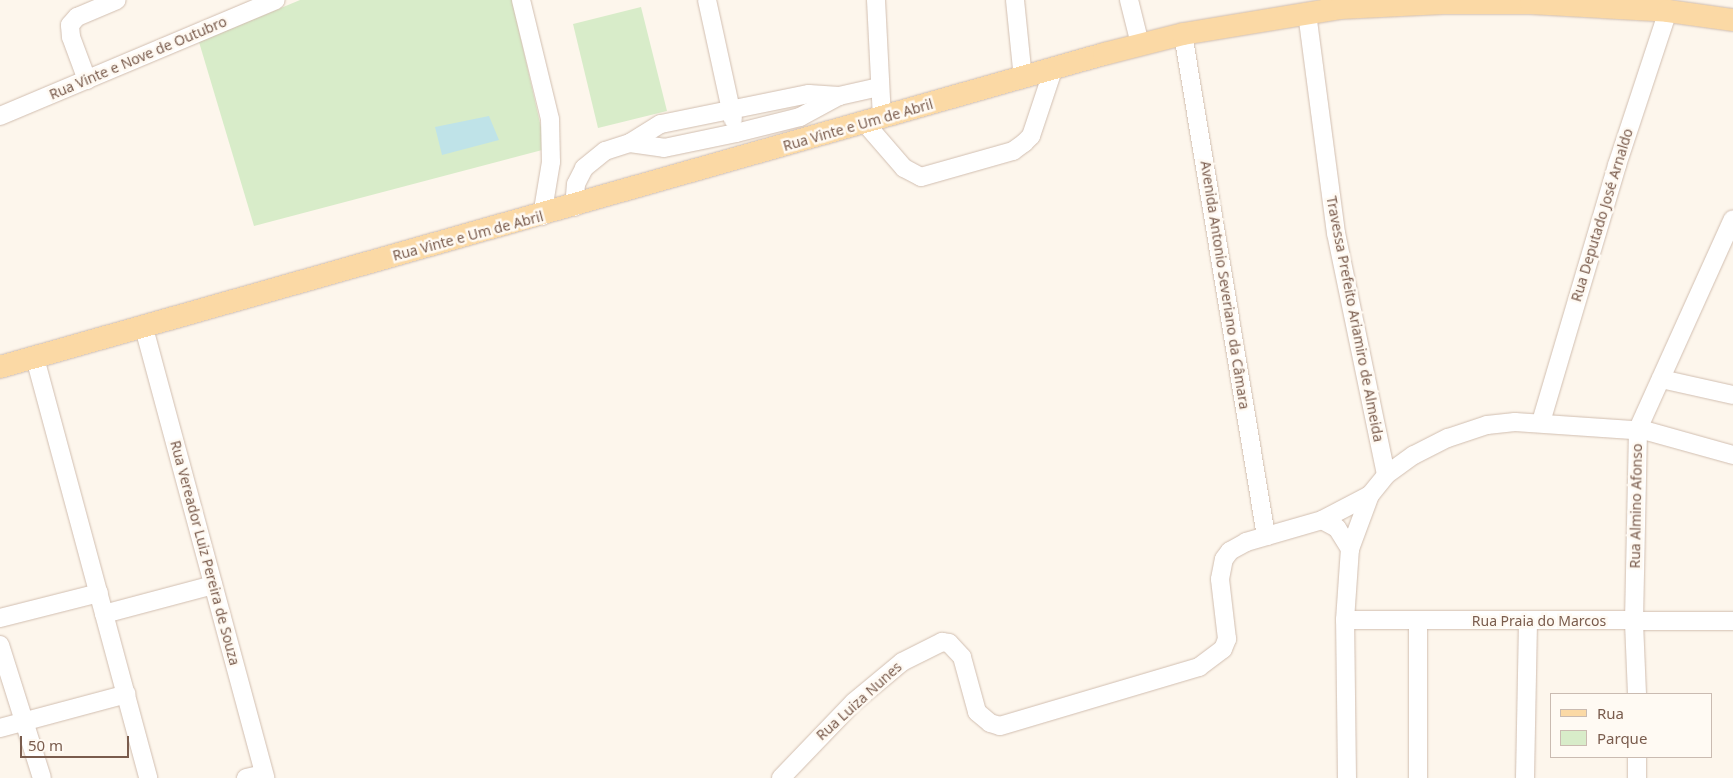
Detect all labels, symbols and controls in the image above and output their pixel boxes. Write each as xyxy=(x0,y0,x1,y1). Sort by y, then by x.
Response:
street label: Rua Vinte e Nove de Outubro xyxy=(47,13,229,103)
street label: Rua Vinte e Um de Abril xyxy=(781,96,935,154)
street label: Rua Deputado José Arnaldo xyxy=(1568,126,1636,304)
street label: Avenida Antonio Severiano da Câmara xyxy=(1197,160,1253,410)
street label: Travessa Prefeito Ariamiro de Almeida xyxy=(1323,195,1387,443)
street label: Rua Vinte e Um de Abril xyxy=(391,208,545,264)
street label: Rua Vereador Luiz Pereira de Souza xyxy=(167,439,243,667)
street label: Rua Almino Afonso xyxy=(1627,443,1645,569)
street label: Rua Praia do Marcos xyxy=(1472,613,1606,629)
street label: Rua Luiza Nunes xyxy=(813,658,905,744)
legend xyxy=(1550,693,1713,758)
text: Rua xyxy=(1597,703,1624,723)
scale bar xyxy=(22,726,131,758)
text: Parque xyxy=(1597,728,1647,748)
text: 50 m xyxy=(28,735,63,755)

